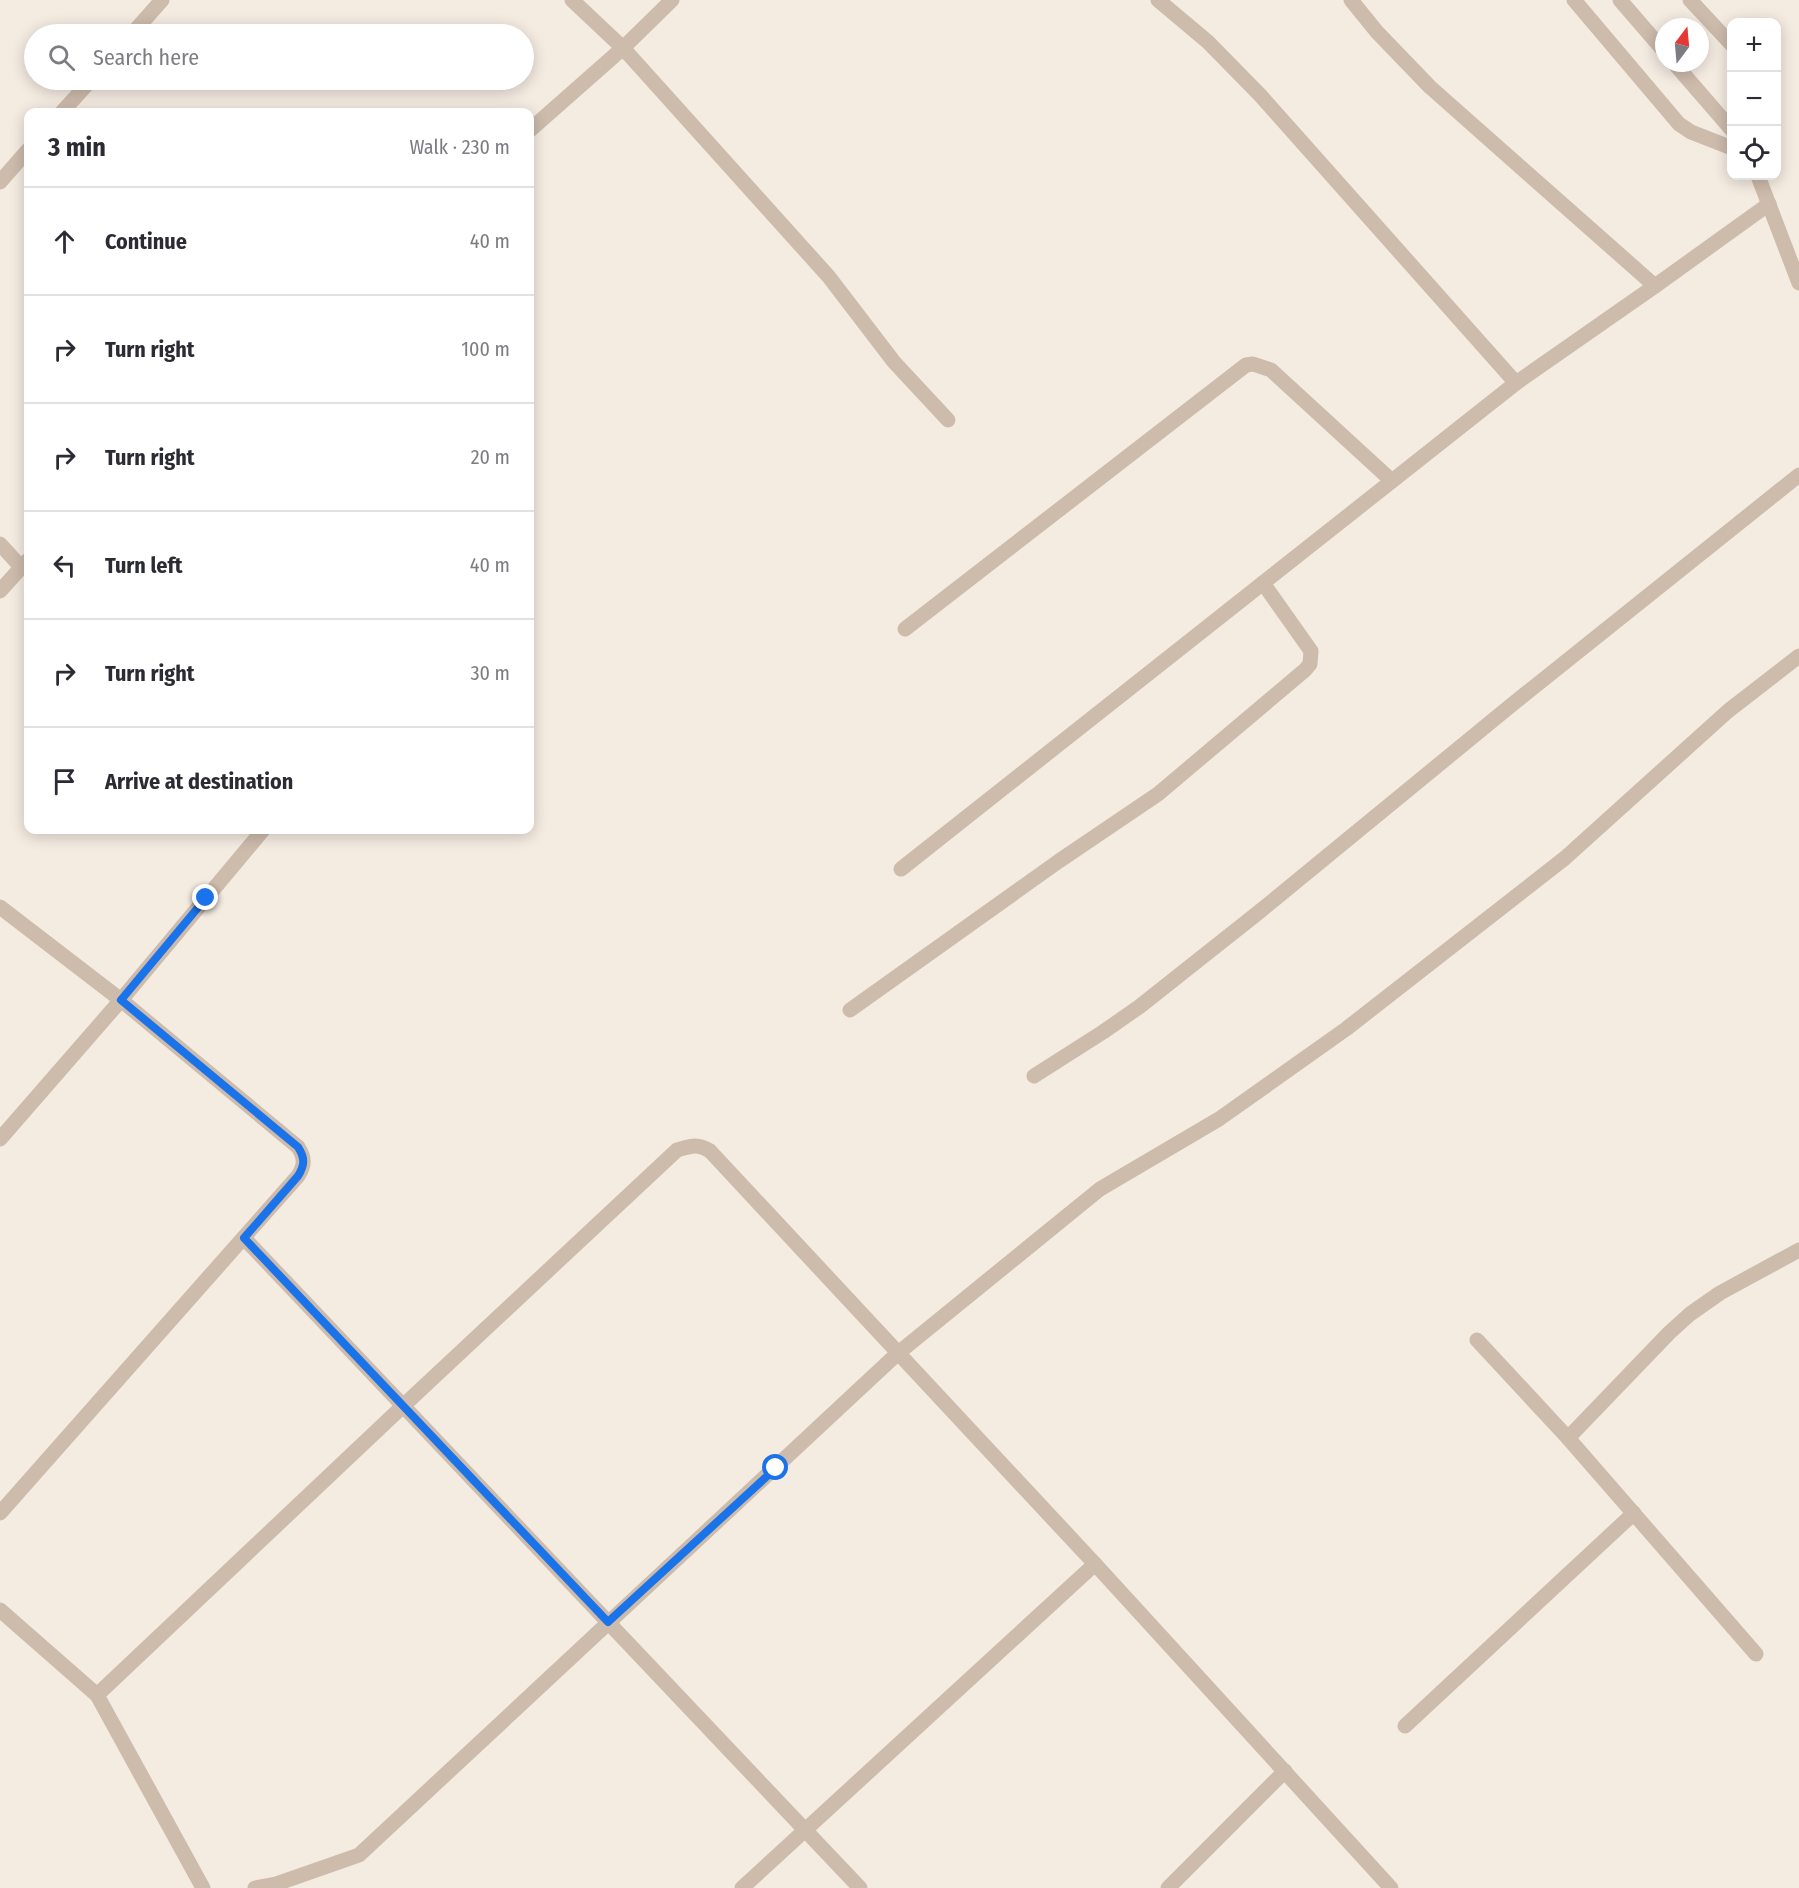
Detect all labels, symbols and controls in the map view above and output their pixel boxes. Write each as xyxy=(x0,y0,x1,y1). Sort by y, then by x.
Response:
north arrow xyxy=(1655,18,1709,72)
map controls xyxy=(1727,18,1781,180)
button: + xyxy=(1727,18,1781,72)
search box xyxy=(24,24,534,90)
icon: search xyxy=(45,41,78,74)
text: Search here xyxy=(93,44,199,71)
button: − xyxy=(1727,72,1781,126)
button: locate xyxy=(1727,126,1781,180)
text: 3 min xyxy=(48,132,106,163)
text: Walk · 230 m xyxy=(409,135,510,159)
icon: ahead xyxy=(48,225,81,258)
text: Continue xyxy=(105,228,187,255)
text: 40 m xyxy=(470,229,510,253)
icon: right xyxy=(48,333,81,366)
text: Turn right xyxy=(105,336,194,363)
text: 100 m xyxy=(461,337,510,361)
icon: right xyxy=(48,441,81,474)
text: Turn right xyxy=(105,444,194,471)
text: 20 m xyxy=(471,445,510,469)
icon: left xyxy=(48,549,81,582)
text: Turn left xyxy=(105,552,183,579)
text: 40 m xyxy=(470,553,510,577)
icon: right xyxy=(48,657,81,690)
text: Turn right xyxy=(105,660,194,687)
text: 30 m xyxy=(470,661,510,685)
icon: arrive xyxy=(48,765,81,798)
text: Arrive at destination xyxy=(105,768,293,795)
route end xyxy=(192,884,218,910)
route start xyxy=(762,1454,788,1480)

